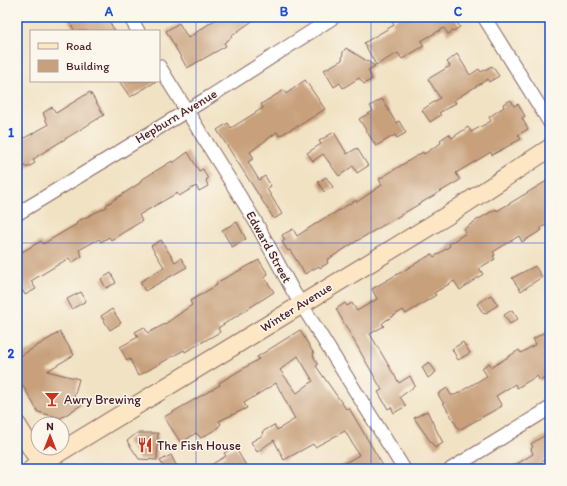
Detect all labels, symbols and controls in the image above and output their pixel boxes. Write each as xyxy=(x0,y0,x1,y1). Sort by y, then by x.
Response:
text: A xyxy=(104,4,114,19)
text: B xyxy=(280,4,289,19)
text: C xyxy=(454,4,463,19)
legend xyxy=(30,30,160,82)
text: Road xyxy=(66,39,92,53)
text: Building xyxy=(66,59,110,73)
street label: Hepburn Avenue xyxy=(132,86,220,146)
text: 1 xyxy=(8,125,14,140)
street label: Edward Street xyxy=(243,208,295,286)
street label: Winter Avenue xyxy=(257,279,335,335)
text: 2 xyxy=(8,346,15,361)
bar icon: Awry Brewing xyxy=(43,390,61,408)
place label: Awry Brewing xyxy=(64,392,141,407)
north arrow xyxy=(30,416,70,456)
text: N xyxy=(46,420,54,433)
restaurant icon: The Fish House xyxy=(136,436,154,454)
place label: The Fish House xyxy=(157,438,241,453)

